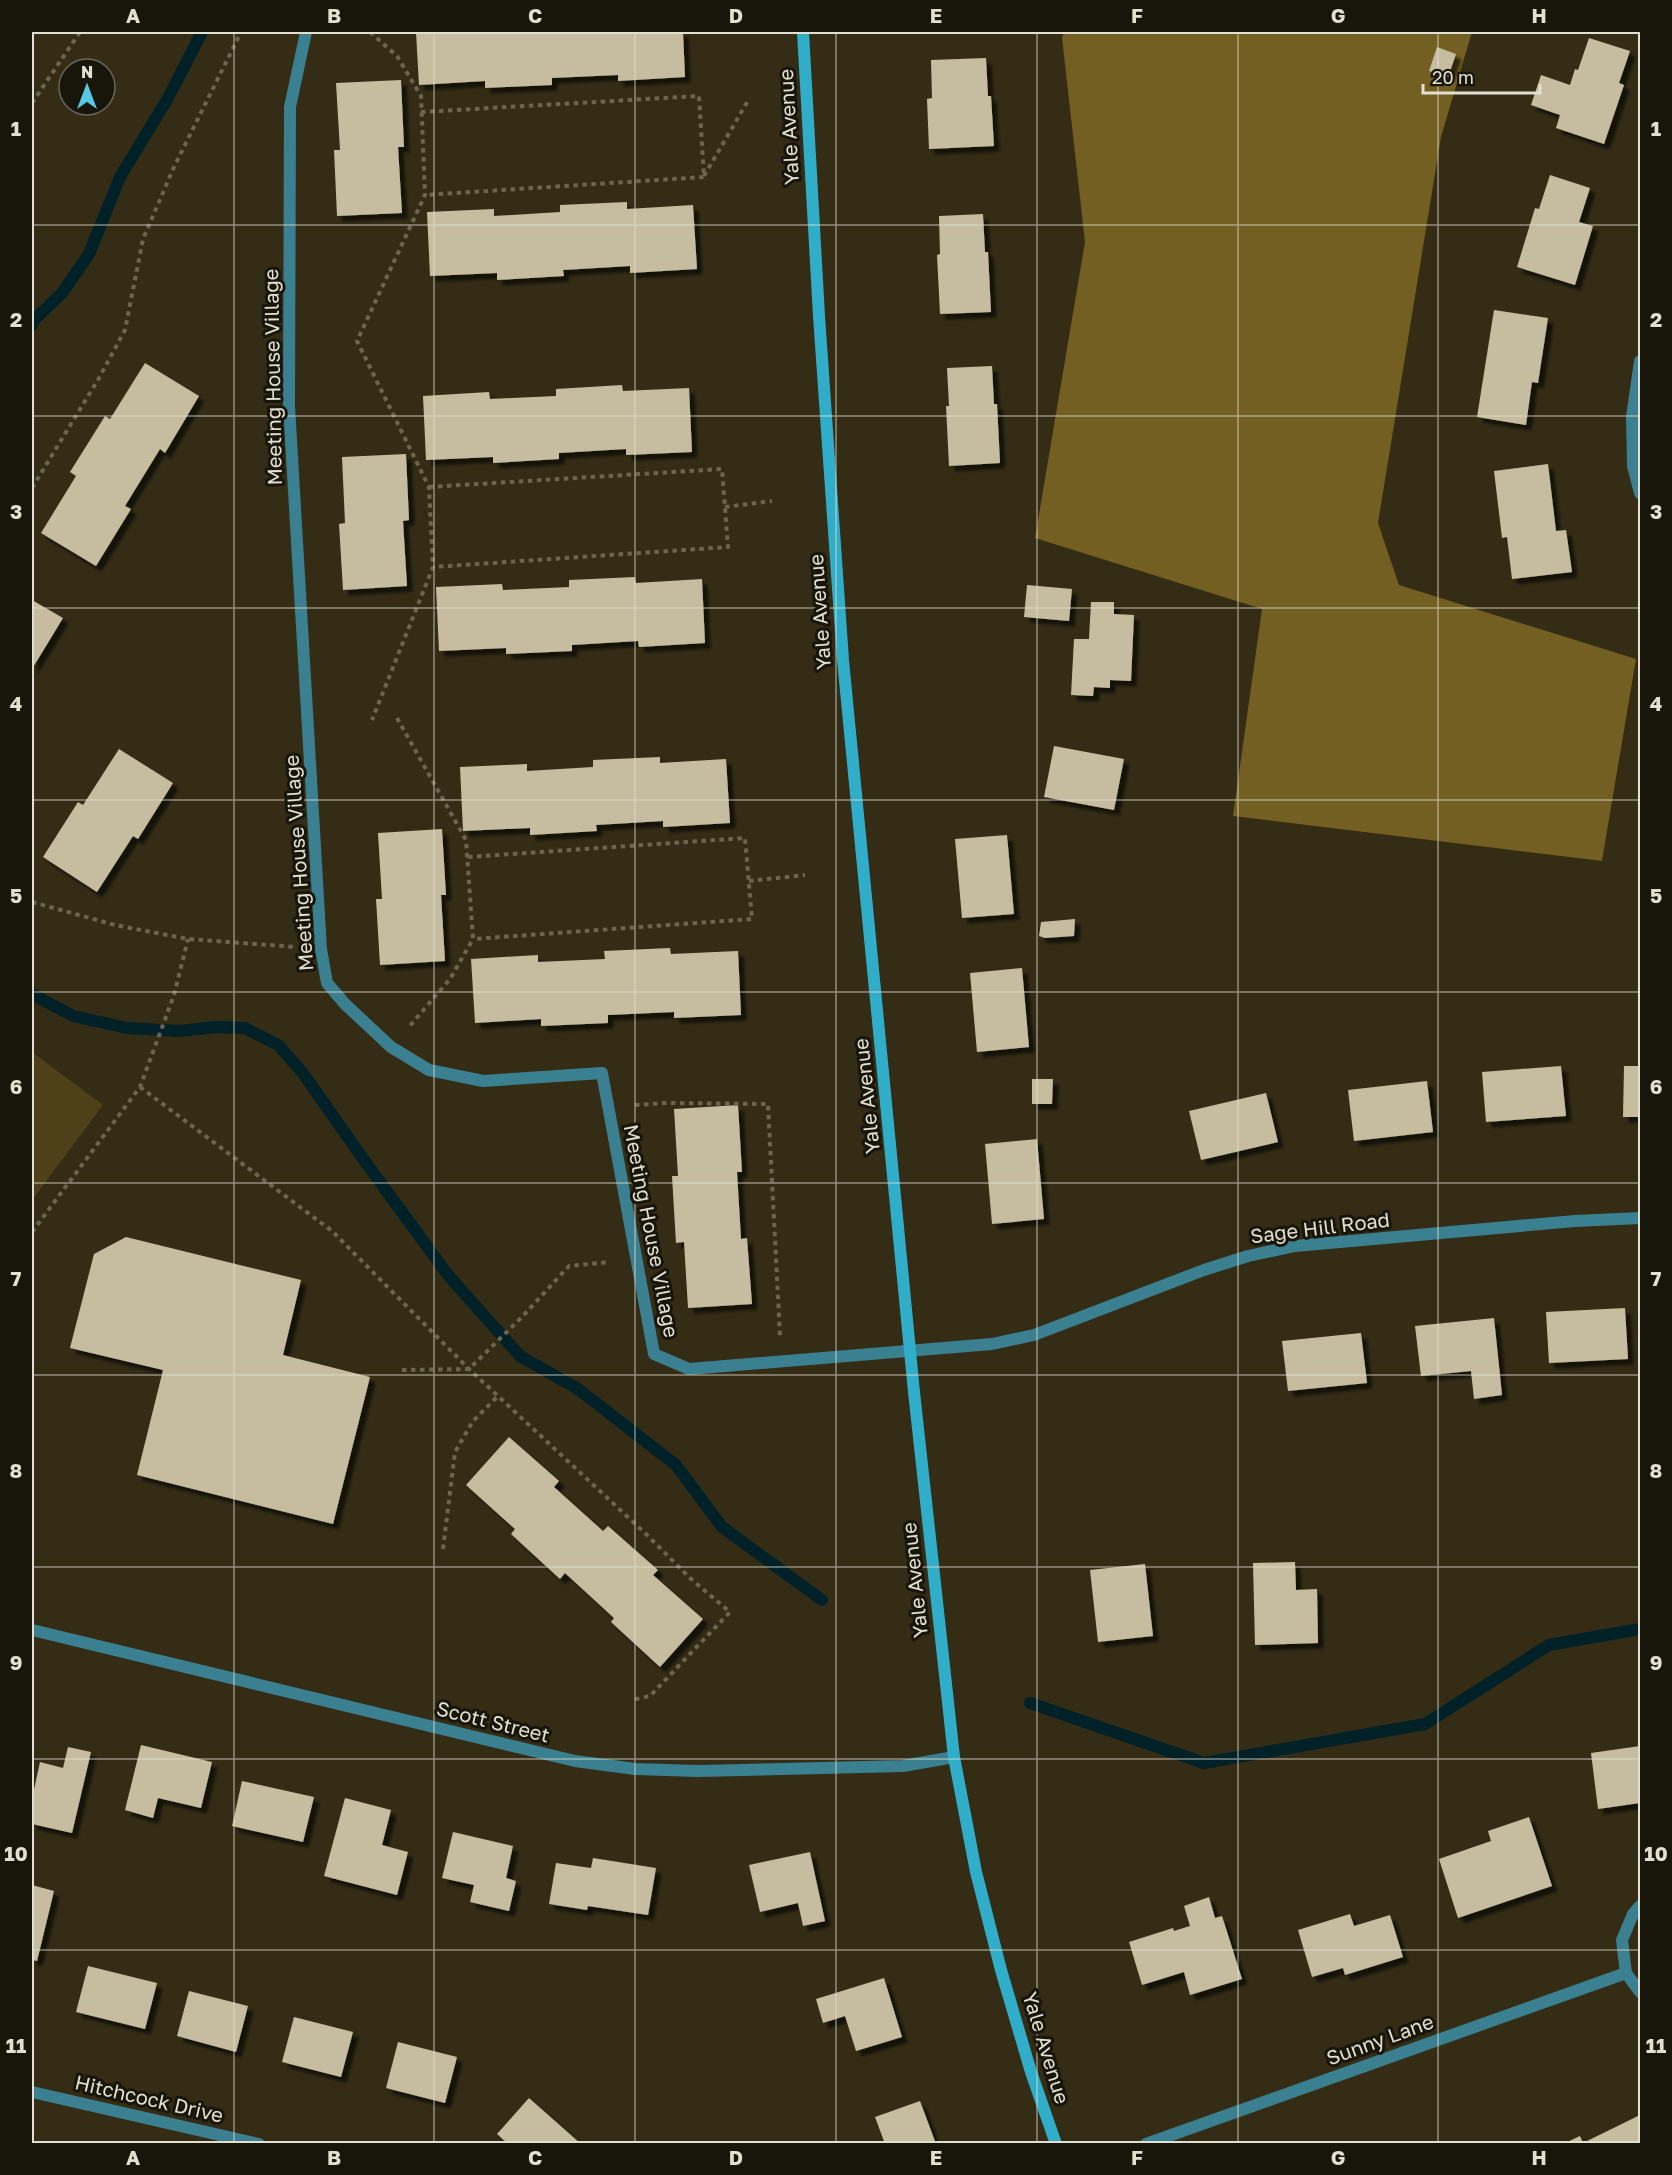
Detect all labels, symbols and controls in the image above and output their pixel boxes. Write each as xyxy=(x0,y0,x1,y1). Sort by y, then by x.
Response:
text: A xyxy=(126,3,140,27)
text: B xyxy=(327,3,341,27)
text: C xyxy=(528,3,542,27)
text: D xyxy=(729,3,743,27)
text: E xyxy=(930,3,942,27)
text: F xyxy=(1131,3,1143,27)
text: G xyxy=(1331,3,1345,27)
text: H xyxy=(1531,3,1547,27)
north arrow xyxy=(57,57,117,117)
scale bar xyxy=(1423,57,1540,95)
text: N xyxy=(81,62,93,82)
text: 20 m xyxy=(1432,66,1474,88)
street label: Yale Avenue xyxy=(773,69,803,186)
text: 1 xyxy=(11,116,21,140)
text: 1 xyxy=(1651,116,1661,140)
street label: Meeting House Village xyxy=(258,269,286,486)
text: 2 xyxy=(10,307,22,331)
text: 2 xyxy=(1650,307,1662,331)
text: 3 xyxy=(10,499,22,523)
text: 3 xyxy=(1650,499,1662,523)
street label: Yale Avenue xyxy=(803,553,835,671)
text: 4 xyxy=(10,691,22,715)
text: 4 xyxy=(1650,691,1662,715)
street label: Meeting House Village xyxy=(278,754,318,972)
text: 5 xyxy=(10,883,22,907)
text: 5 xyxy=(1650,883,1662,907)
street label: Yale Avenue xyxy=(848,1037,884,1155)
text: 6 xyxy=(10,1074,22,1098)
text: 6 xyxy=(1650,1074,1662,1098)
street label: Meeting House Village xyxy=(620,1122,684,1339)
street label: Sage Hill Road xyxy=(1249,1207,1391,1247)
text: 7 xyxy=(11,1266,22,1290)
text: 7 xyxy=(1651,1266,1662,1290)
text: 8 xyxy=(10,1458,22,1482)
text: 8 xyxy=(1650,1458,1662,1482)
street label: Yale Avenue xyxy=(896,1521,932,1639)
text: 9 xyxy=(10,1650,22,1674)
text: 9 xyxy=(1650,1650,1662,1674)
street label: Scott Street xyxy=(434,1695,552,1747)
text: 10 xyxy=(4,1841,28,1865)
text: 10 xyxy=(1644,1841,1668,1865)
street label: Yale Avenue xyxy=(1019,1989,1075,2107)
street label: Sunny Lane xyxy=(1323,2009,1436,2070)
text: 11 xyxy=(6,2033,26,2057)
text: 11 xyxy=(1646,2033,1666,2057)
street label: Hitchcock Drive xyxy=(73,2069,226,2127)
text: A xyxy=(126,2145,140,2169)
text: B xyxy=(327,2145,341,2169)
text: C xyxy=(528,2145,542,2169)
text: D xyxy=(729,2145,743,2169)
text: E xyxy=(930,2145,942,2169)
text: F xyxy=(1131,2145,1143,2169)
text: G xyxy=(1331,2145,1345,2169)
text: H xyxy=(1531,2145,1547,2169)

